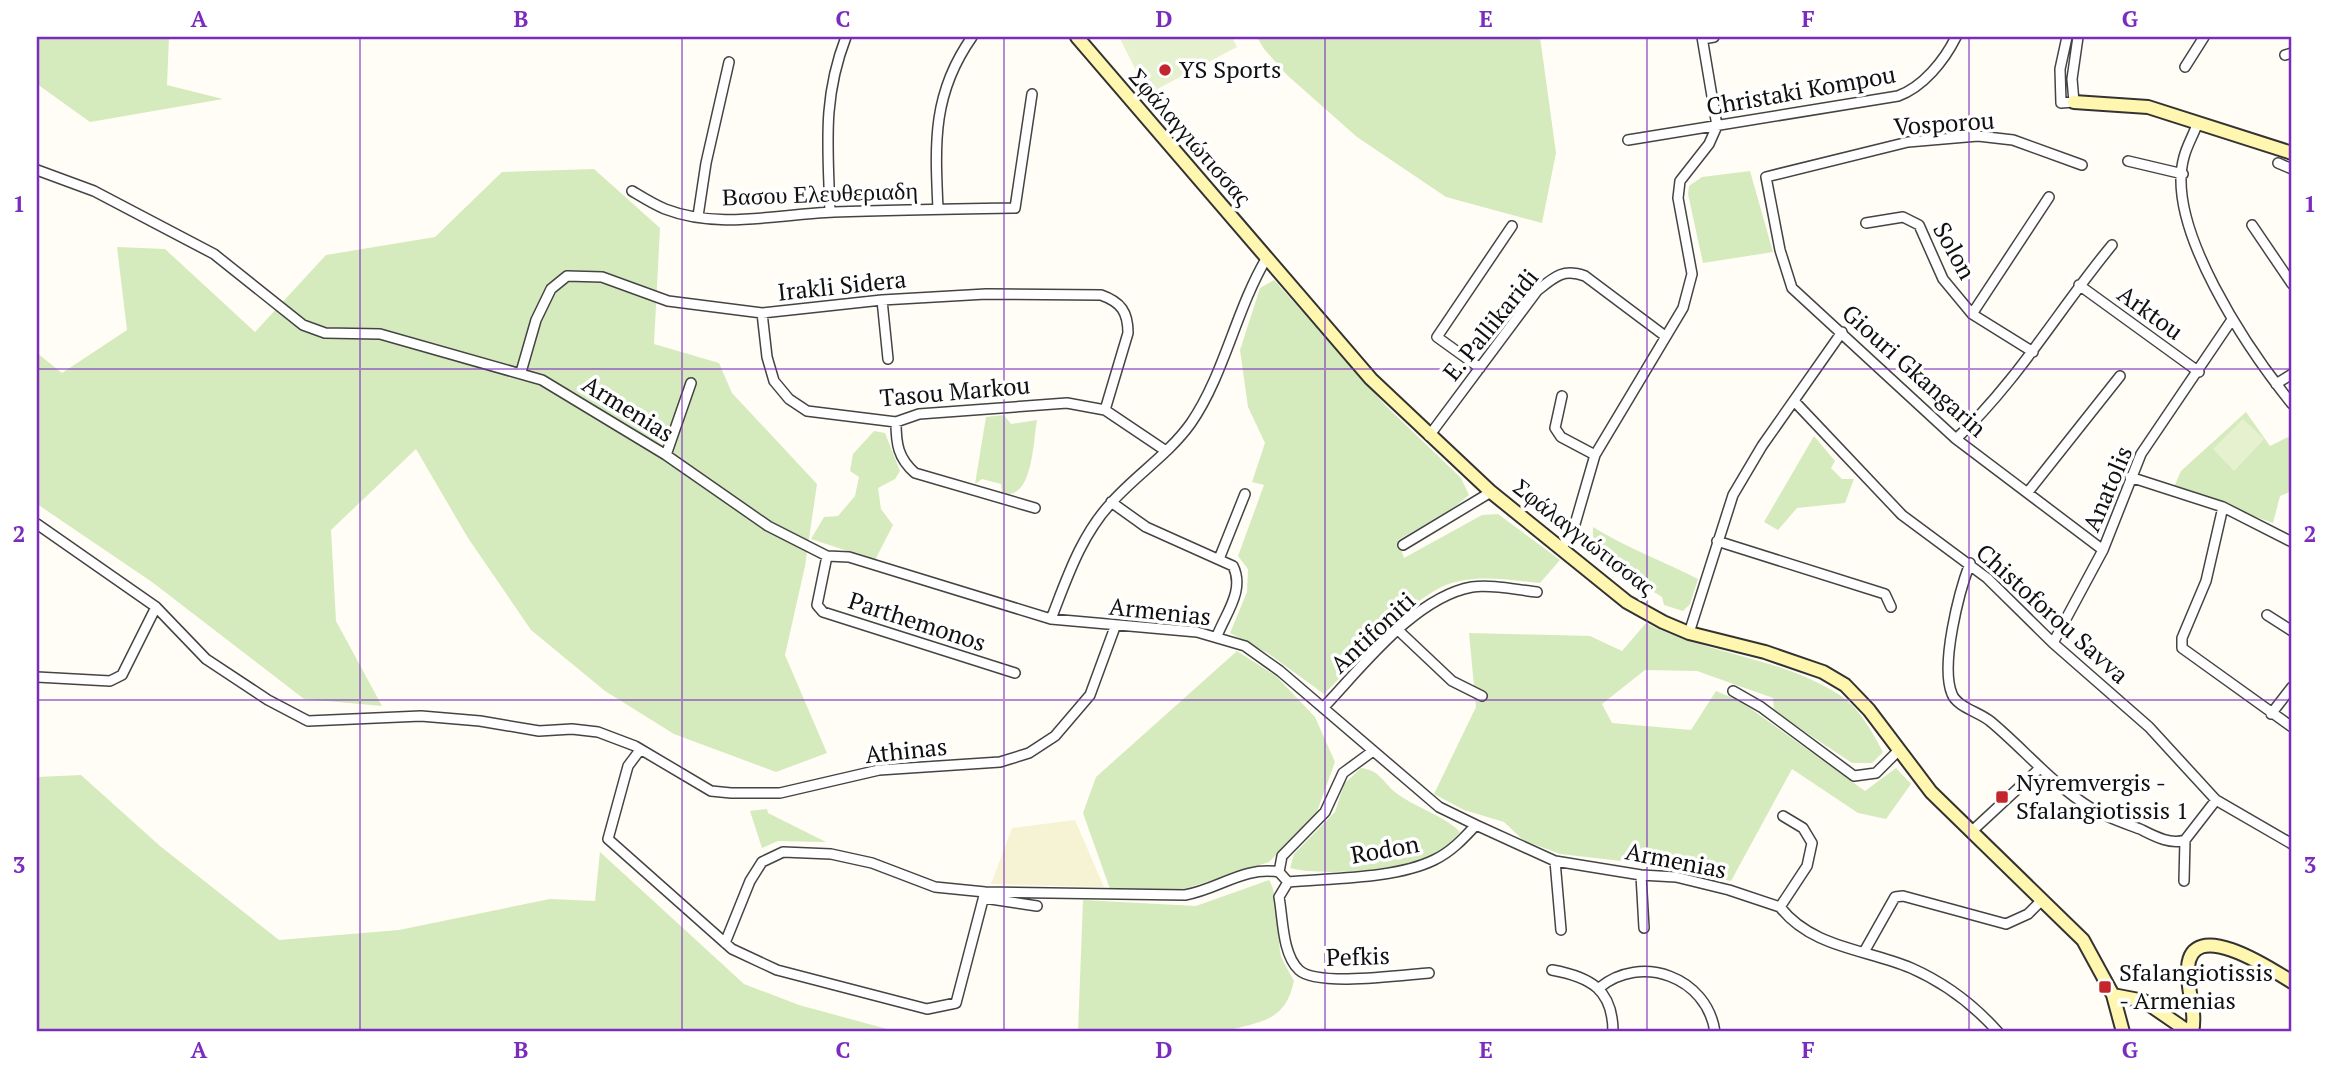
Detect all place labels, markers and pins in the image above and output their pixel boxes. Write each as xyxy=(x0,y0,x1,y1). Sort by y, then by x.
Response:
place label: YS Sports xyxy=(1179,53,1281,85)
marker: YS Sports xyxy=(1157,62,1173,78)
place label: Nyremvergis - Sfalangiotissis 1 xyxy=(2016,766,2189,826)
marker: Nyremvergis - Sfalangiotissis 1 xyxy=(1994,789,2010,805)
place label: Sfalangiotissis - Armenias xyxy=(2119,956,2273,1016)
marker: Sfalangiotissis - Armenias xyxy=(2097,979,2113,995)

